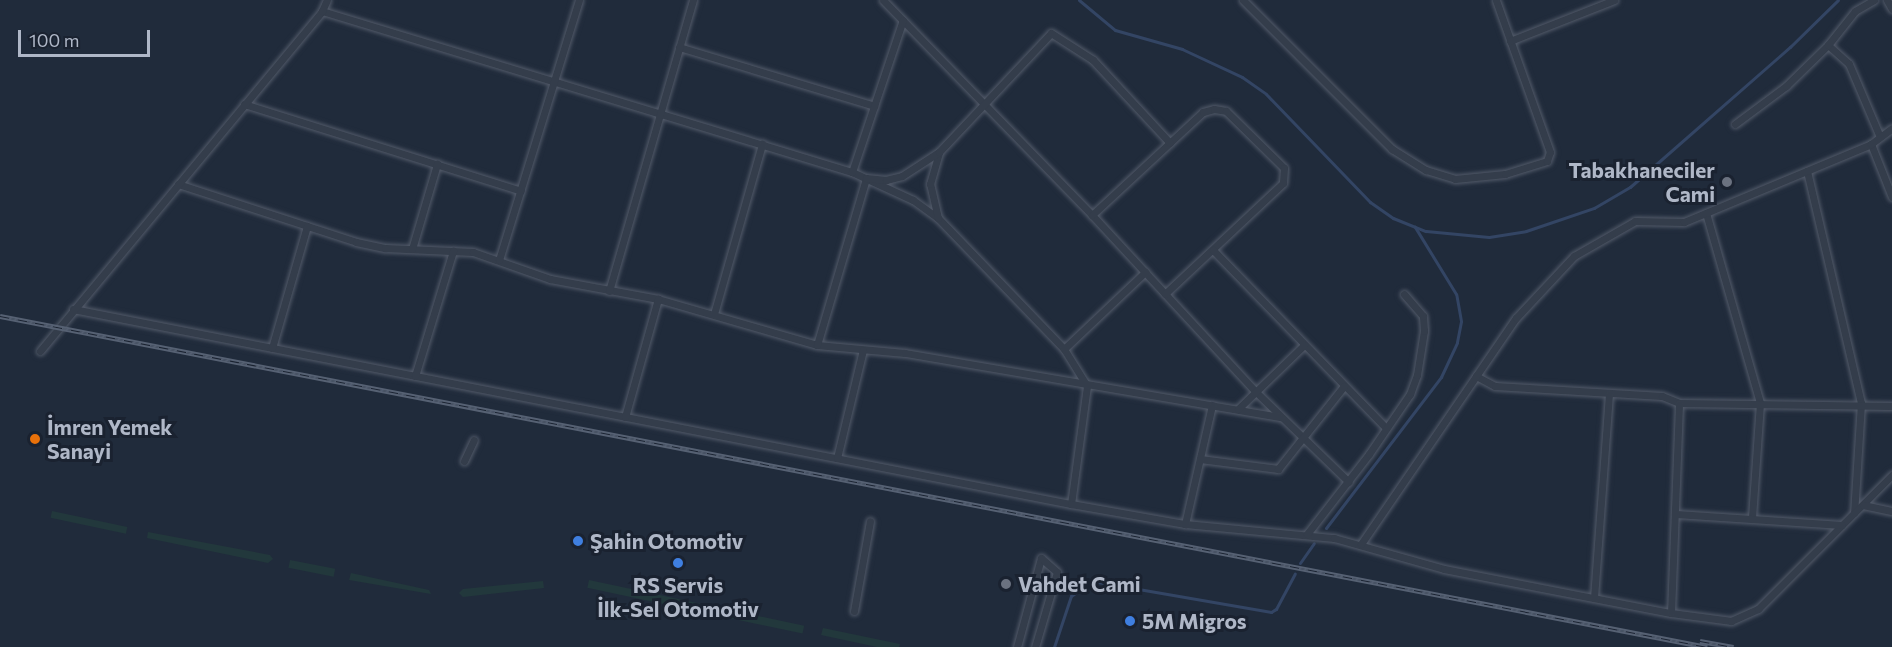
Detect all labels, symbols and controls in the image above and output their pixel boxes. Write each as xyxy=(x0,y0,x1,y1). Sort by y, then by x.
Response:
scale bar xyxy=(21,18,153,56)
text: 100 m xyxy=(29,29,79,51)
place label: Tabakhaneciler Cami xyxy=(1568,157,1715,207)
marker: Tabakhaneciler Cami xyxy=(1720,175,1734,189)
place label: İmren Yemek Sanayi xyxy=(47,414,172,464)
marker: İmren Yemek Sanayi xyxy=(28,432,42,446)
place label: Şahin Otomotiv xyxy=(590,528,743,554)
marker: Şahin Otomotiv xyxy=(571,534,585,548)
marker: RS Servis İlk-Sel Otomotiv xyxy=(671,556,685,570)
place label: Vahdet Cami xyxy=(1018,571,1141,597)
place label: RS Servis İlk-Sel Otomotiv xyxy=(597,572,759,622)
marker: Vahdet Cami xyxy=(999,577,1013,591)
place label: 5M Migros xyxy=(1142,608,1247,634)
marker: 5M Migros xyxy=(1123,614,1137,628)

